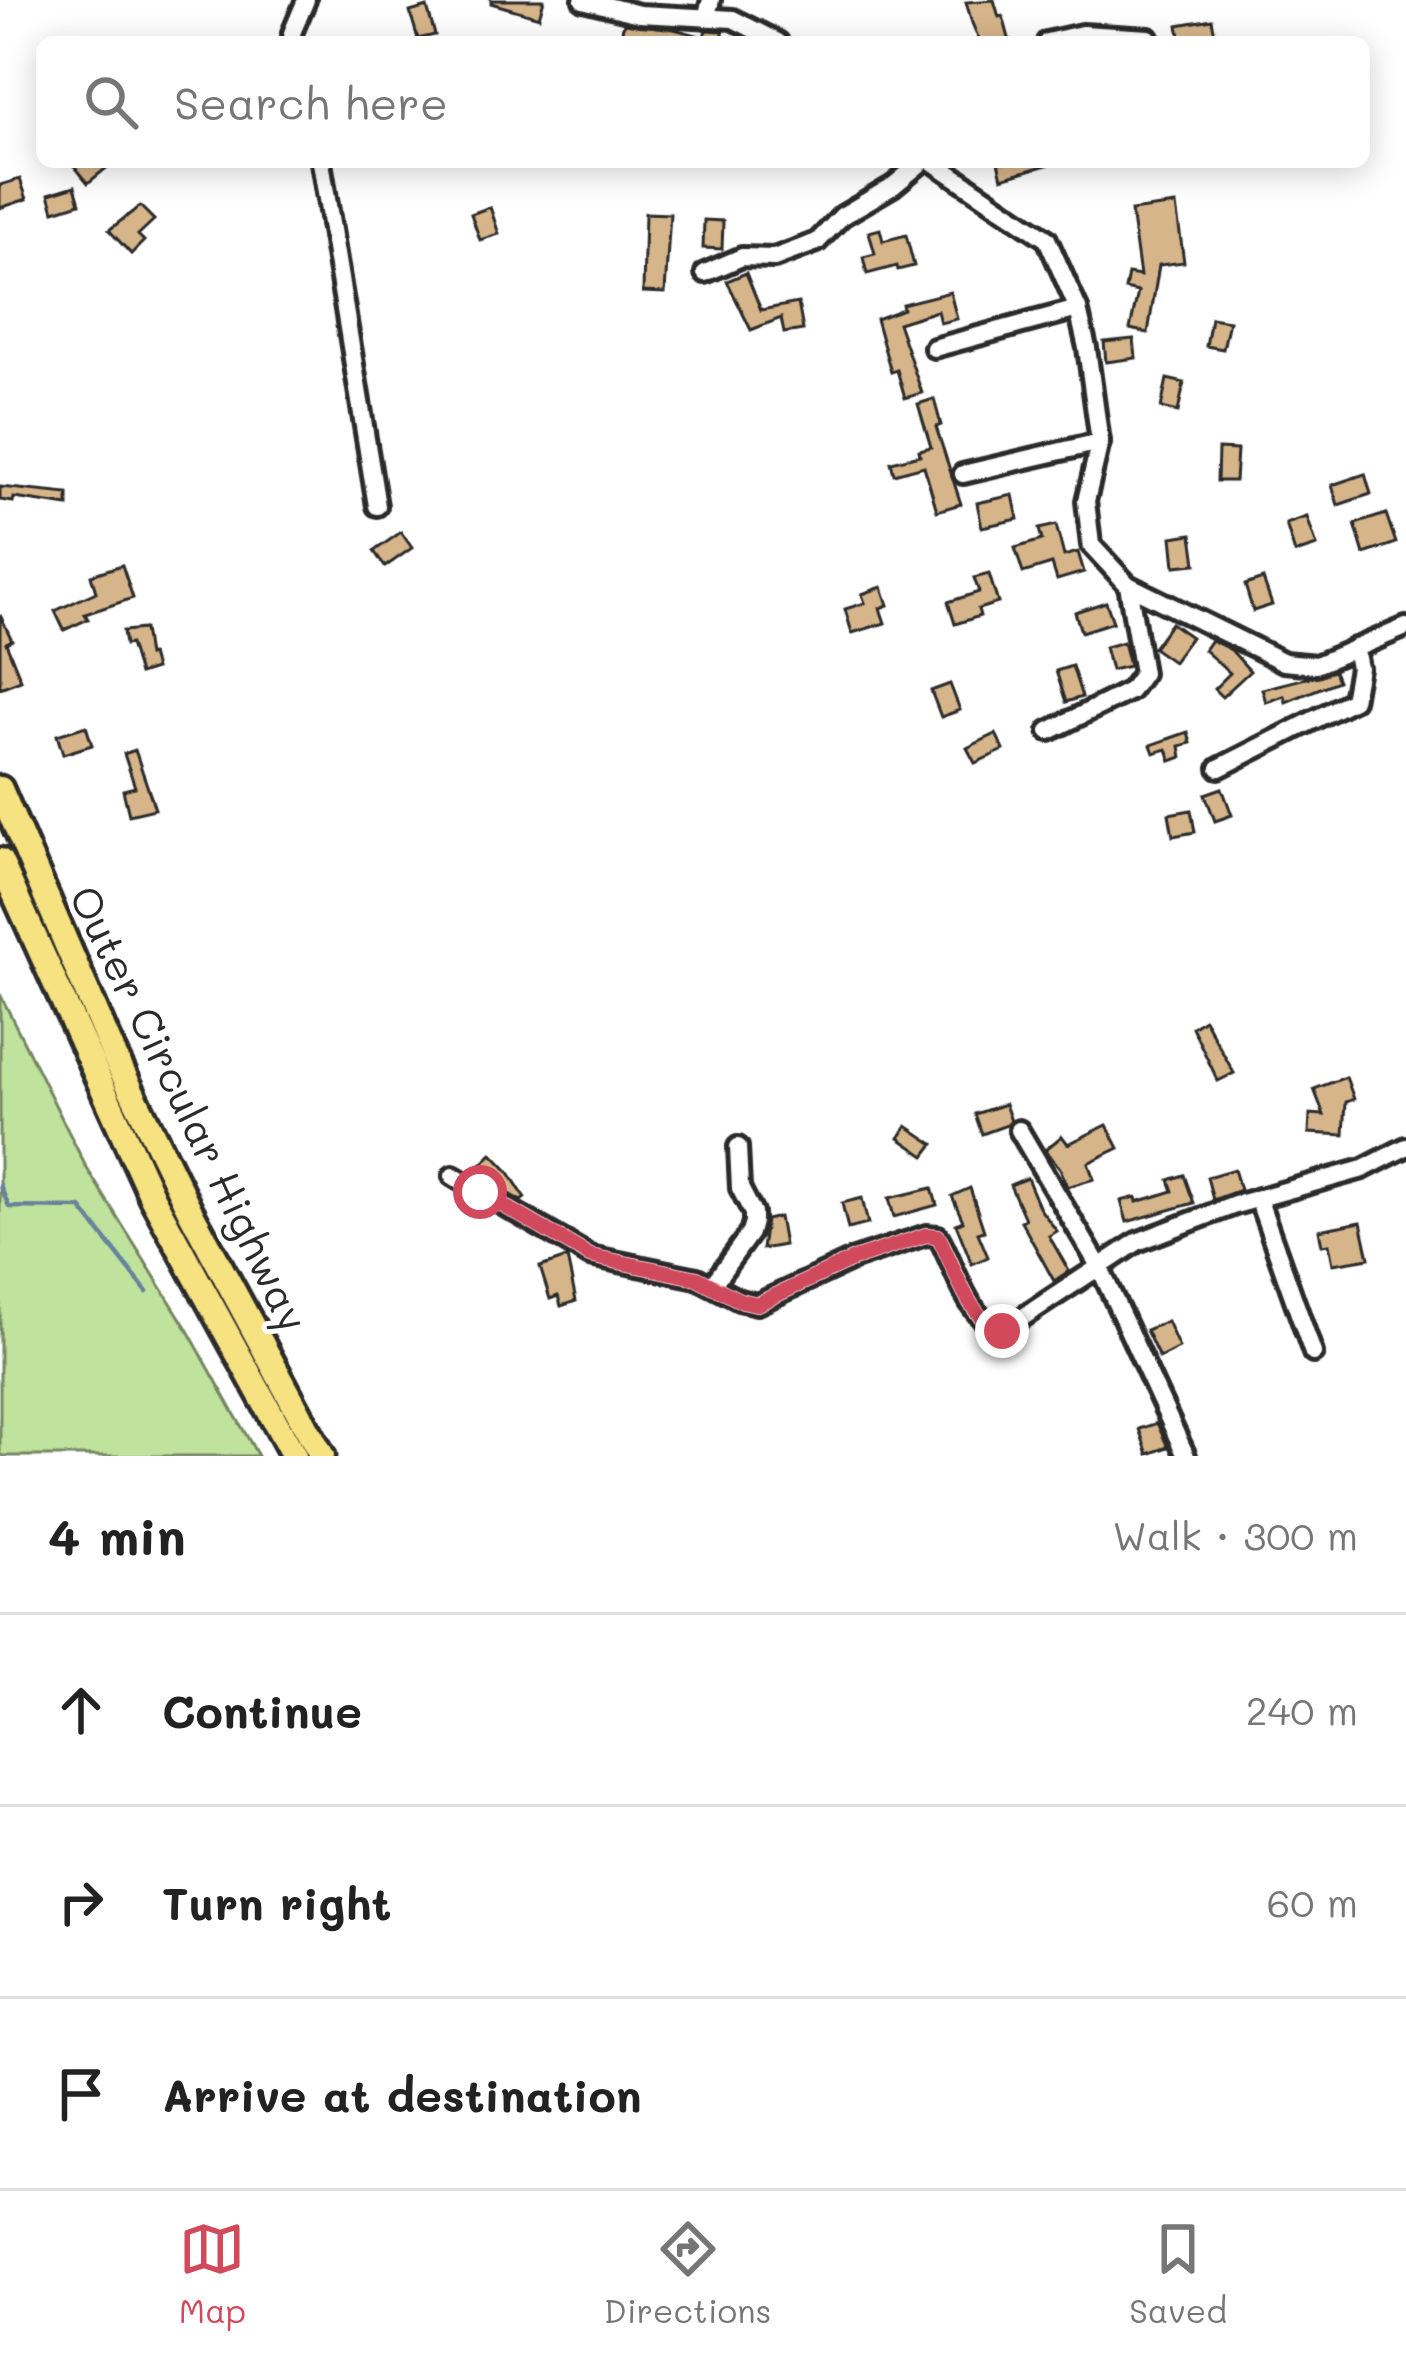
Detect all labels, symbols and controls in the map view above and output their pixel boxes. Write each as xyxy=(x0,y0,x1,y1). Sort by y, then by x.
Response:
search box xyxy=(36,36,1370,168)
icon: search xyxy=(78,69,144,135)
text: Search here xyxy=(174,73,448,131)
street label: Outer Circular Highway xyxy=(58,876,322,1340)
route start xyxy=(453,1165,507,1219)
route end xyxy=(975,1304,1029,1358)
text: 4 min xyxy=(48,1501,186,1568)
text: Walk · 300 m xyxy=(1112,1509,1358,1560)
icon: ahead xyxy=(48,1677,114,1743)
text: Continue xyxy=(162,1681,362,1739)
text: 240 m xyxy=(1246,1684,1358,1735)
icon: right xyxy=(48,1869,114,1935)
text: Turn right xyxy=(162,1873,391,1931)
text: 60 m xyxy=(1267,1876,1358,1927)
icon: arrive xyxy=(48,2061,114,2127)
text: Arrive at destination xyxy=(162,2065,642,2123)
tab: Map xyxy=(179,2216,246,2331)
tab: Directions xyxy=(604,2216,771,2331)
tab: Saved xyxy=(1129,2216,1227,2331)

